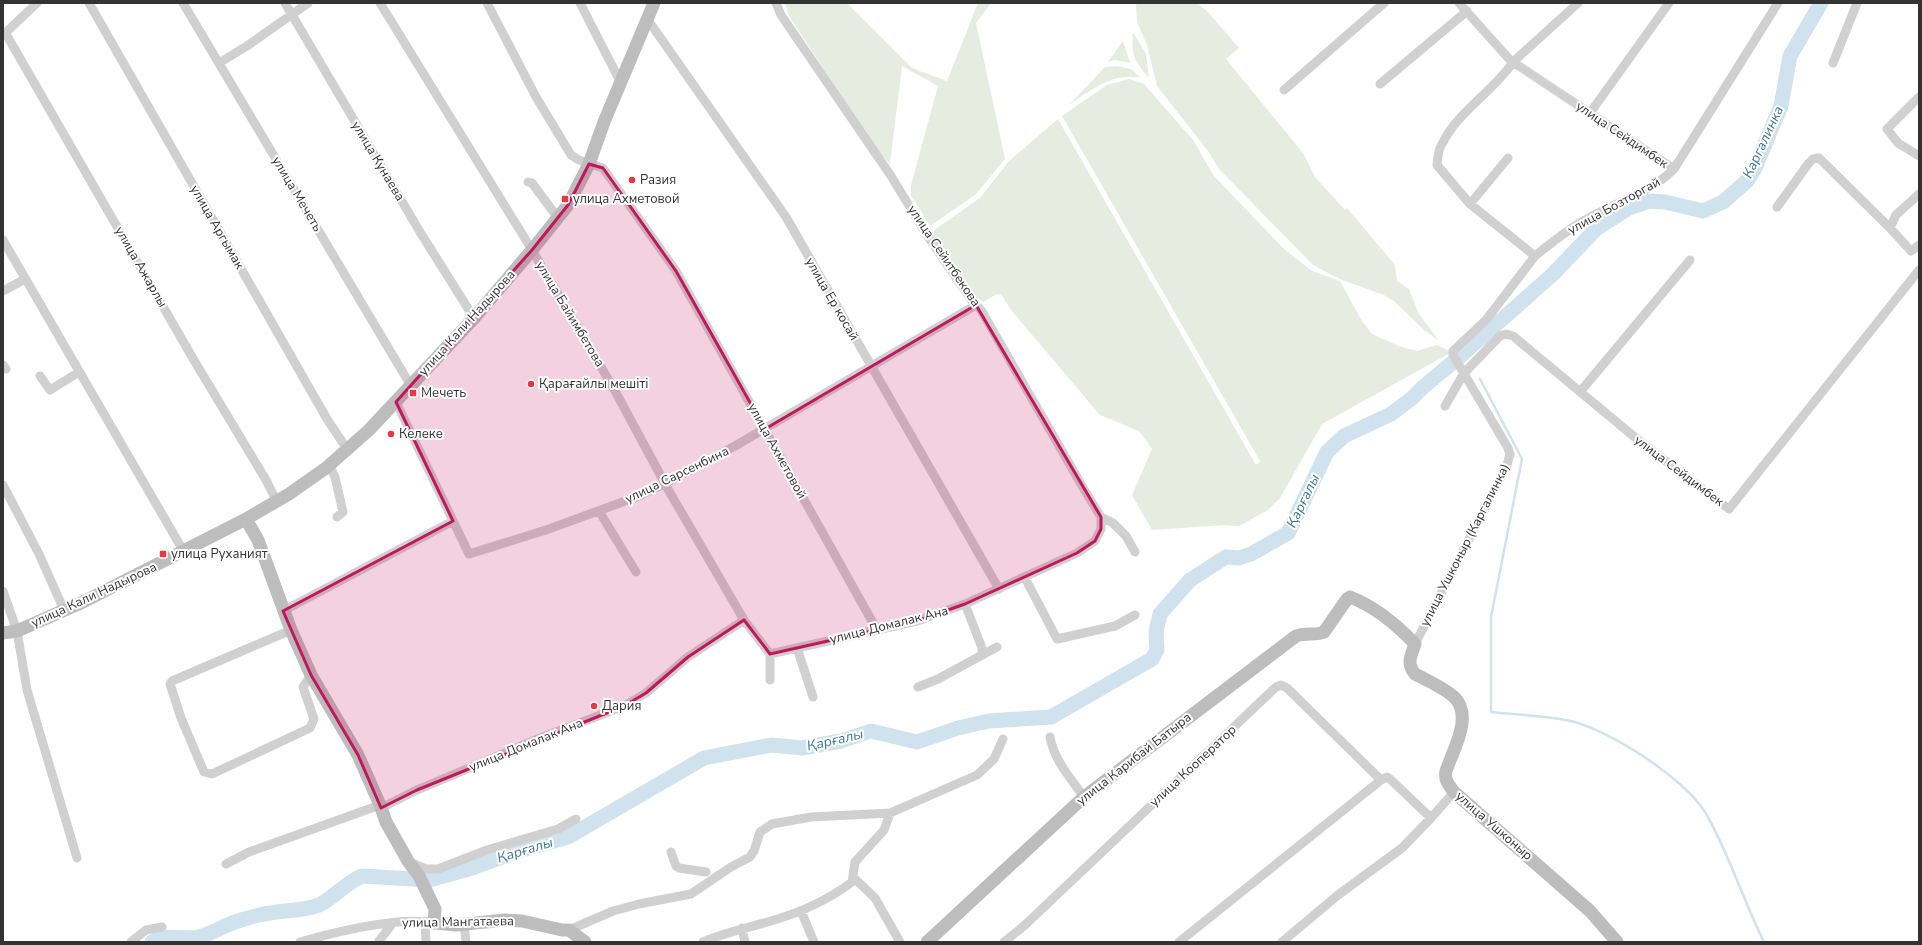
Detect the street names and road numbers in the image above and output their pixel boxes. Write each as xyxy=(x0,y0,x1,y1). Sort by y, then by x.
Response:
street label: улица Сейдимбек xyxy=(1572,97,1672,173)
street label: улица Кунаева xyxy=(347,118,409,204)
street label: улица Мечеть xyxy=(267,153,327,235)
street label: улица Бозторгай xyxy=(1565,173,1663,239)
street label: улица Аргымак xyxy=(186,182,248,272)
street label: улица Сейитбекова xyxy=(903,202,985,310)
street label: улица Ажарлы xyxy=(110,223,172,311)
street label: улица Ер косай xyxy=(801,254,863,344)
street label: улица Байимбетова xyxy=(531,258,609,370)
street label: улица Кали Надырова xyxy=(415,266,519,380)
street label: улица Ахметовой xyxy=(743,400,811,502)
street label: улица Сейдимбек xyxy=(1630,431,1728,511)
street label: улица Сарсенбина xyxy=(622,442,732,508)
street label: улица Ушконыр (Каргалинка) xyxy=(1416,460,1514,630)
street label: улица Кали Надырова xyxy=(28,558,160,632)
street label: улица Домалак Ана xyxy=(828,602,950,648)
street label: улица Карибай Батыра xyxy=(1073,708,1195,810)
street label: улица Домалак Ана xyxy=(466,714,586,776)
street label: улица Кооператор xyxy=(1146,721,1241,811)
street label: улица Ушконыр xyxy=(1452,787,1537,865)
street label: улица Мангатаева xyxy=(402,912,514,932)

